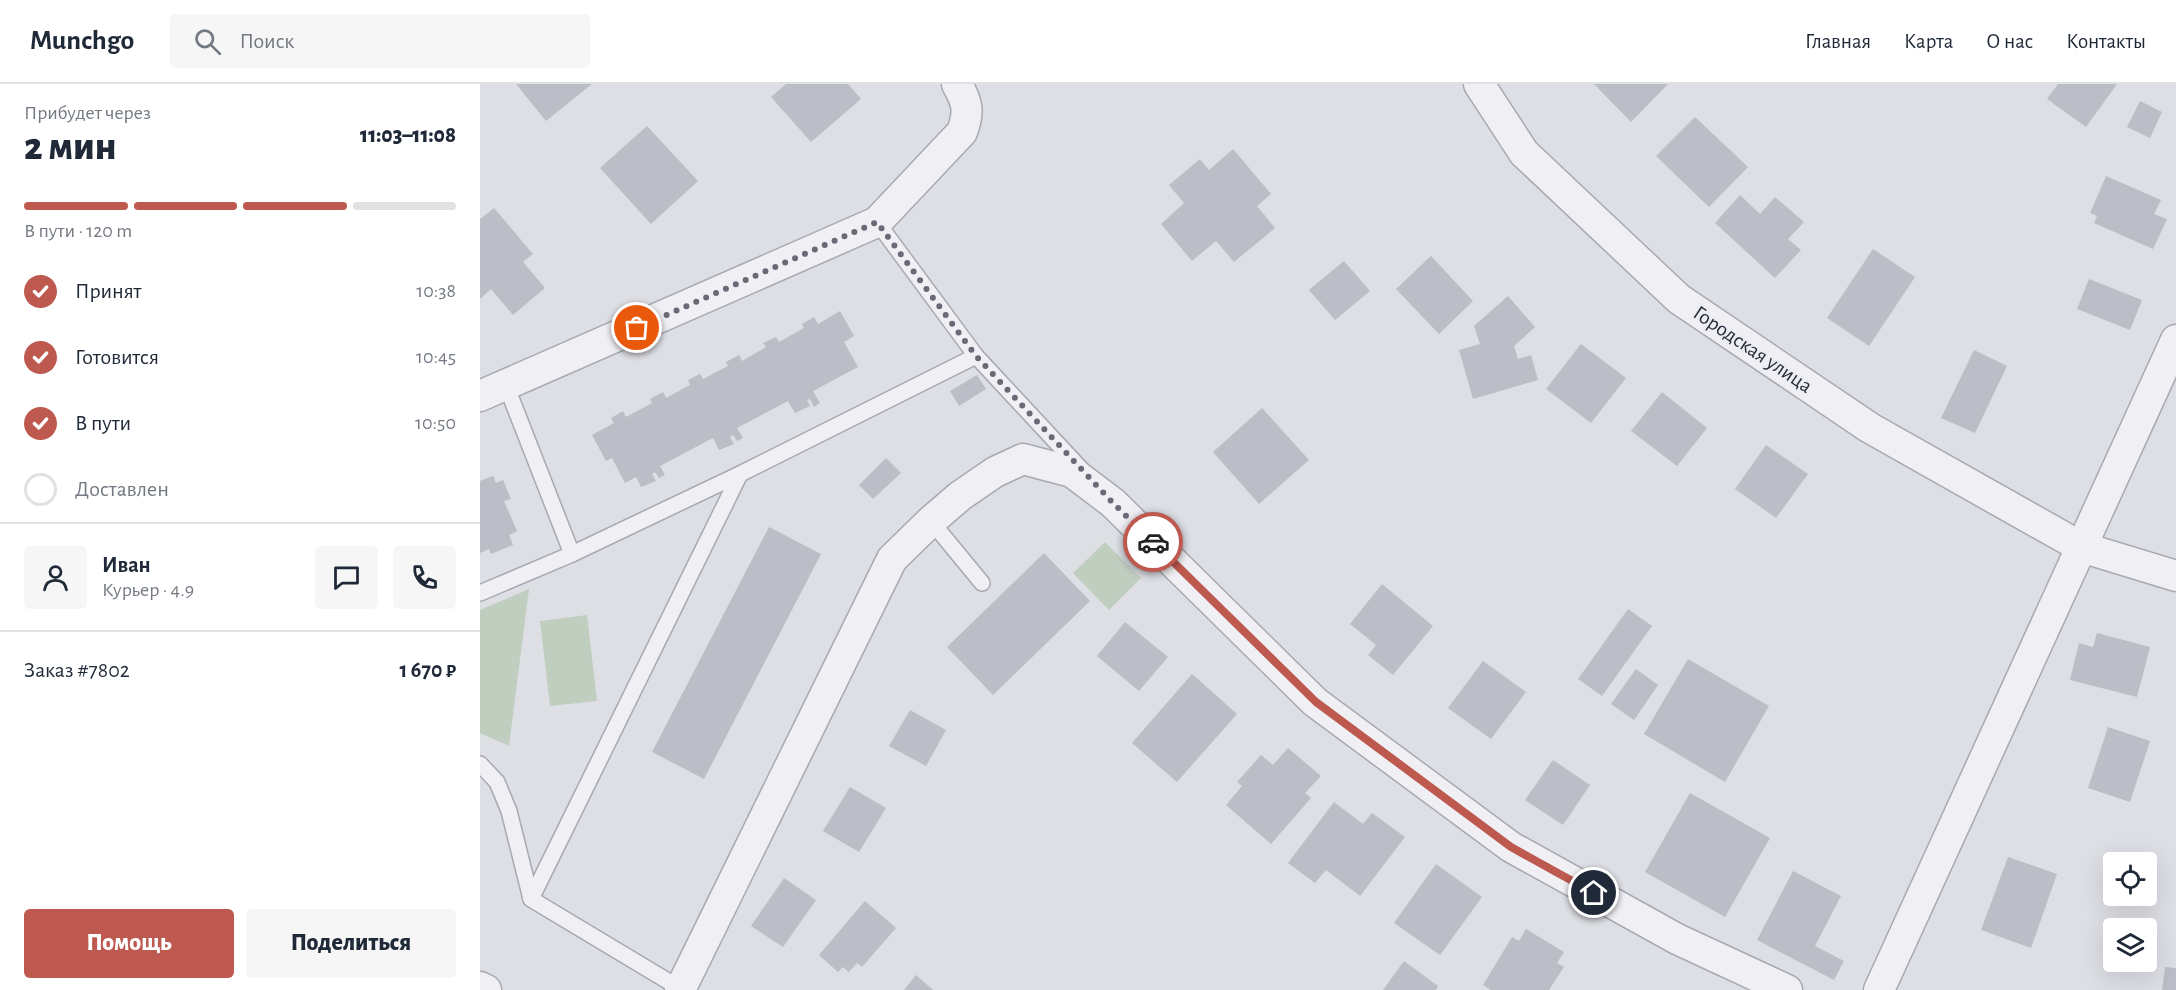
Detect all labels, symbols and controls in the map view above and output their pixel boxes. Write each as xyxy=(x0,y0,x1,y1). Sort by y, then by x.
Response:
search box xyxy=(170,14,590,68)
icon: search xyxy=(191,25,224,58)
text: Munchgo xyxy=(30,27,134,55)
text: Поиск xyxy=(239,30,294,52)
text: Главная xyxy=(1805,31,1871,52)
text: Карта xyxy=(1904,31,1953,52)
text: О нас xyxy=(1986,31,2033,52)
text: Контакты xyxy=(2066,31,2146,52)
text: Прибудет через xyxy=(24,103,151,123)
text: 11:03–11:08 xyxy=(360,124,456,146)
text: 2 мин xyxy=(24,128,117,167)
text: В пути · 120 m xyxy=(24,221,132,241)
icon: check xyxy=(24,275,57,308)
text: Принят xyxy=(75,280,141,302)
text: 10:38 xyxy=(416,281,456,301)
pin xyxy=(611,302,662,353)
street label: Городская улица xyxy=(1689,302,1816,397)
icon: bag xyxy=(620,311,653,344)
icon: check xyxy=(24,341,57,374)
text: Готовится xyxy=(75,346,159,368)
text: 10:45 xyxy=(416,347,456,367)
icon: check xyxy=(24,407,57,440)
text: В пути xyxy=(75,412,131,434)
text: 10:50 xyxy=(415,413,456,433)
text: Доставлен xyxy=(75,478,169,500)
courier xyxy=(1123,512,1183,572)
icon: car xyxy=(1137,526,1170,559)
button: person xyxy=(24,546,87,609)
button: chat xyxy=(315,546,378,609)
button: phone xyxy=(393,546,456,609)
text: Иван xyxy=(102,554,151,576)
text: Курьер · 4.9 xyxy=(102,580,194,600)
text: Заказ #7802 xyxy=(24,659,130,681)
text: 1 670 ₽ xyxy=(400,659,456,681)
map controls xyxy=(2103,852,2157,972)
button: locate xyxy=(2103,852,2157,906)
pin xyxy=(1568,867,1619,918)
icon: home xyxy=(1577,876,1610,909)
button: Помощь xyxy=(24,909,234,978)
button: Поделиться xyxy=(246,909,456,978)
button: layers xyxy=(2103,918,2157,972)

